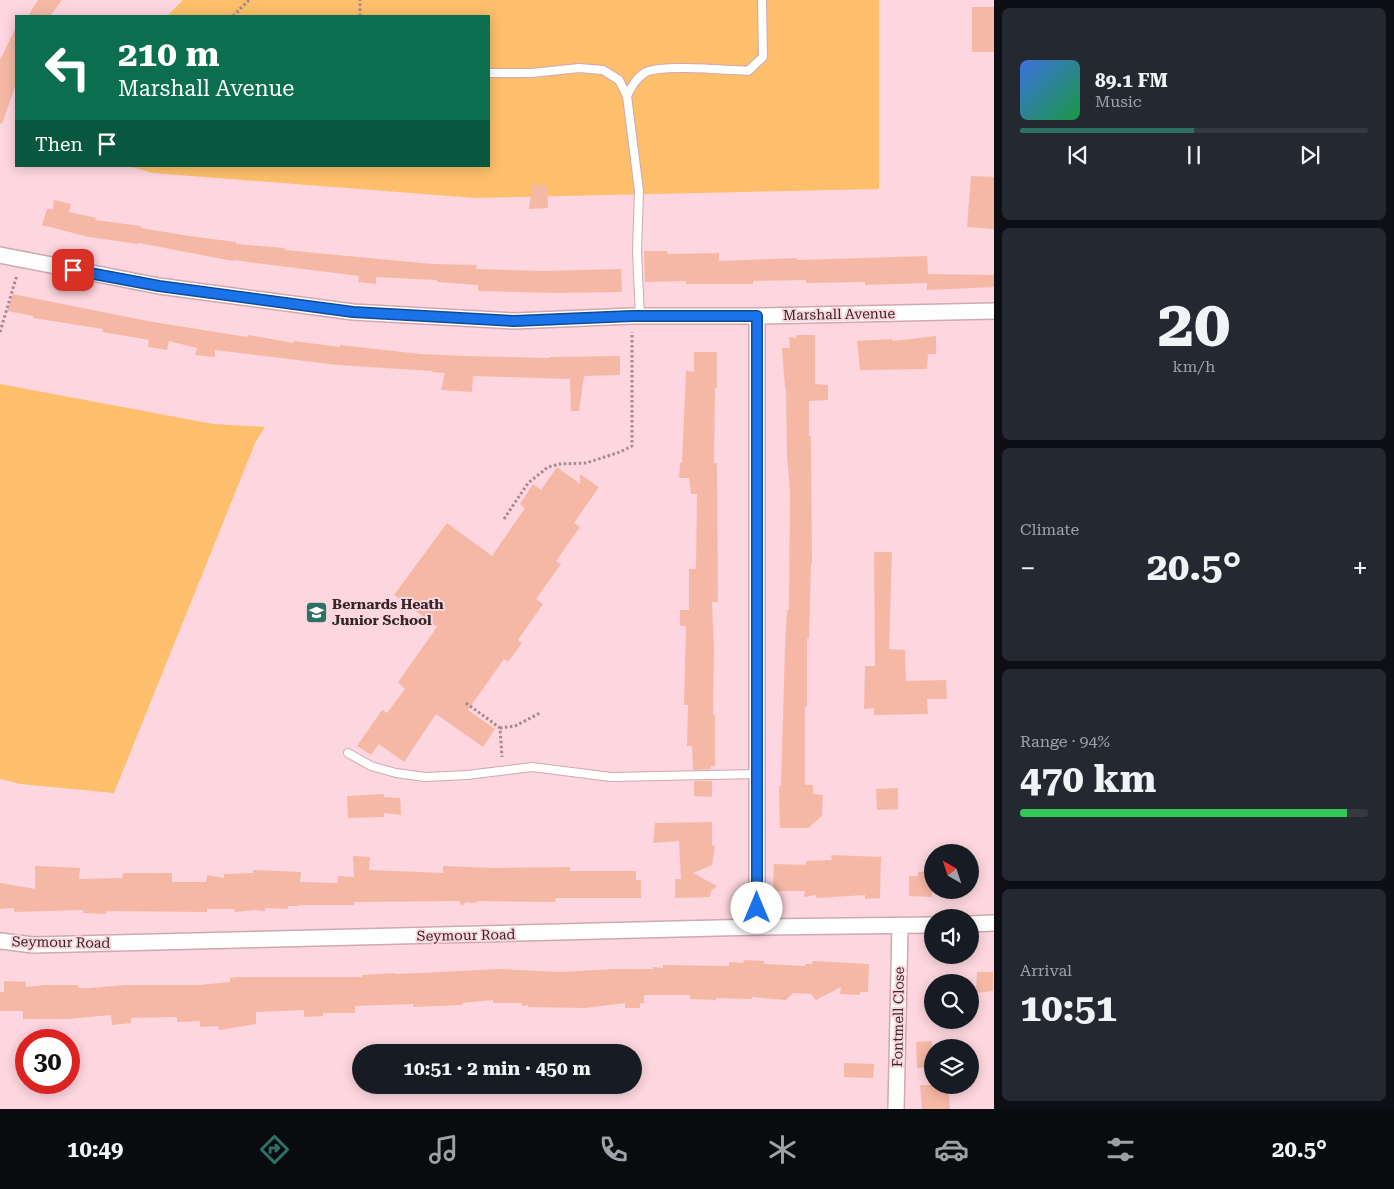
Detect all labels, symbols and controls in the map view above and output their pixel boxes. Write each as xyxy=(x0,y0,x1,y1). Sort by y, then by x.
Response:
text: 210 m xyxy=(118,34,219,75)
icon: left xyxy=(35,35,100,100)
text: 89.1 FM xyxy=(1095,69,1168,92)
text: Marshall Avenue xyxy=(118,76,294,101)
text: Music xyxy=(1095,92,1142,111)
icon: arrive xyxy=(93,130,121,158)
text: Then xyxy=(35,133,83,156)
icon: previous xyxy=(1064,141,1092,169)
icon: pause xyxy=(1180,141,1208,169)
icon: next xyxy=(1296,141,1324,169)
pin xyxy=(52,249,94,291)
icon: arrive xyxy=(59,256,87,284)
text: 20 xyxy=(1158,286,1230,362)
street label: Marshall Avenue xyxy=(783,305,896,323)
text: km/h xyxy=(1173,357,1215,376)
text: Climate xyxy=(1020,520,1079,539)
text: 20.5° xyxy=(1147,545,1241,589)
text: − xyxy=(1020,552,1036,585)
text: + xyxy=(1352,552,1368,585)
place label: Bernards Heath Junior School xyxy=(332,596,444,628)
school or university icon: Bernards Heath Junior School xyxy=(304,600,328,624)
text: Range · 94% xyxy=(1020,732,1110,751)
text: 470 km xyxy=(1020,757,1156,801)
north arrow xyxy=(924,844,979,899)
map controls xyxy=(924,844,979,1094)
position arrow xyxy=(730,881,782,933)
button: sound xyxy=(924,909,979,964)
street label: Seymour Road xyxy=(417,926,515,944)
street label: Seymour Road xyxy=(12,933,110,951)
text: Arrival xyxy=(1020,961,1072,980)
street label: Fontmell Close xyxy=(889,966,907,1067)
button: search xyxy=(924,974,979,1029)
text: 10:51 xyxy=(1020,986,1117,1030)
speed limit sign: 30 xyxy=(15,1029,80,1094)
button: layers xyxy=(924,1039,979,1094)
text: 10:51 · 2 min · 450 m xyxy=(403,1057,591,1080)
icon: directions xyxy=(257,1132,292,1167)
icon: music xyxy=(426,1132,461,1167)
icon: phone xyxy=(596,1132,631,1167)
icon: climate xyxy=(765,1132,800,1167)
icon: car xyxy=(934,1132,969,1167)
icon: filters xyxy=(1103,1132,1138,1167)
text: 10:49 xyxy=(67,1137,123,1162)
text: 20.5° xyxy=(1272,1137,1327,1162)

